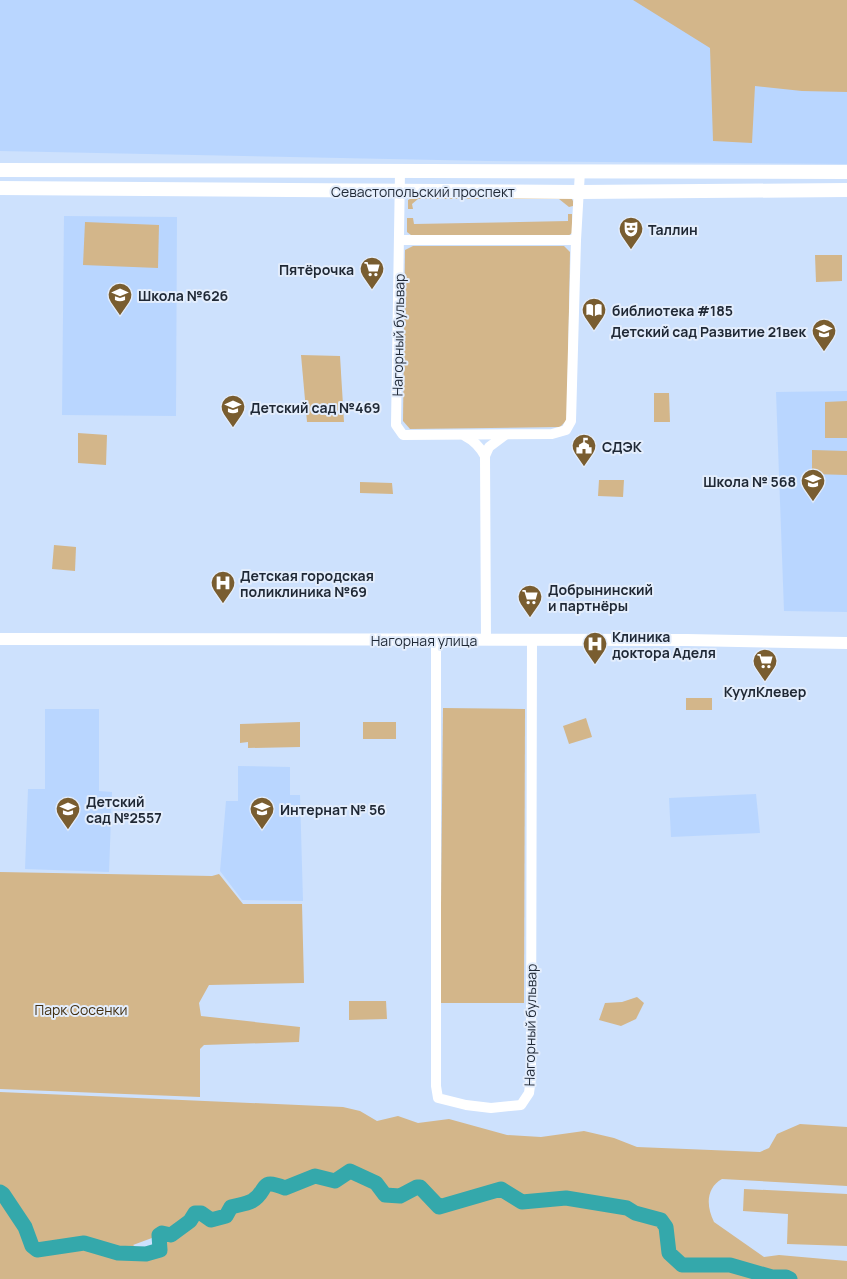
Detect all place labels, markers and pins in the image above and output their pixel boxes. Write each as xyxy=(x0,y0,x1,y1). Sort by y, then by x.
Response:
theatre icon: Таллин xyxy=(618,216,644,250)
place label: Таллин xyxy=(648,220,698,239)
supermarket icon: Пятёрочка xyxy=(359,256,385,290)
place label: Пятёрочка xyxy=(279,260,354,279)
school or university icon: Школа №626 xyxy=(107,282,133,316)
place label: Школа №626 xyxy=(138,286,228,305)
library icon: библиотека #185 xyxy=(581,297,607,331)
place label: библиотека #185 xyxy=(612,301,733,320)
school or university icon: Детский сад Развитие 21век xyxy=(811,318,837,352)
place label: Детский сад Развитие 21век xyxy=(611,322,806,341)
school or university icon: Детский сад №469 xyxy=(220,394,246,428)
place label: Детский сад №469 xyxy=(250,398,381,417)
public building icon: СДЭК xyxy=(571,433,597,467)
place label: СДЭК xyxy=(602,437,643,456)
school or university icon: Школа № 568 xyxy=(800,468,826,502)
place label: Школа № 568 xyxy=(703,472,796,491)
place label: Детская городская поликлиника №69 xyxy=(240,566,374,601)
hospital icon: Детская городская поликлиника №69 xyxy=(210,570,236,604)
place label: Добрынинский и партнёры xyxy=(548,580,653,615)
supermarket icon: Добрынинский и партнёры xyxy=(517,584,543,618)
place label: Клиника доктора Аделя xyxy=(612,627,716,662)
hospital icon: Клиника доктора Аделя xyxy=(582,631,608,665)
supermarket icon: КуулКлевер xyxy=(752,648,778,682)
place label: КуулКлевер xyxy=(724,682,807,701)
place label: Детский сад №2557 xyxy=(86,792,162,827)
school or university icon: Детский сад №2557 xyxy=(55,796,81,830)
school or university icon: Интернат № 56 xyxy=(249,796,275,830)
place label: Интернат № 56 xyxy=(280,800,386,819)

